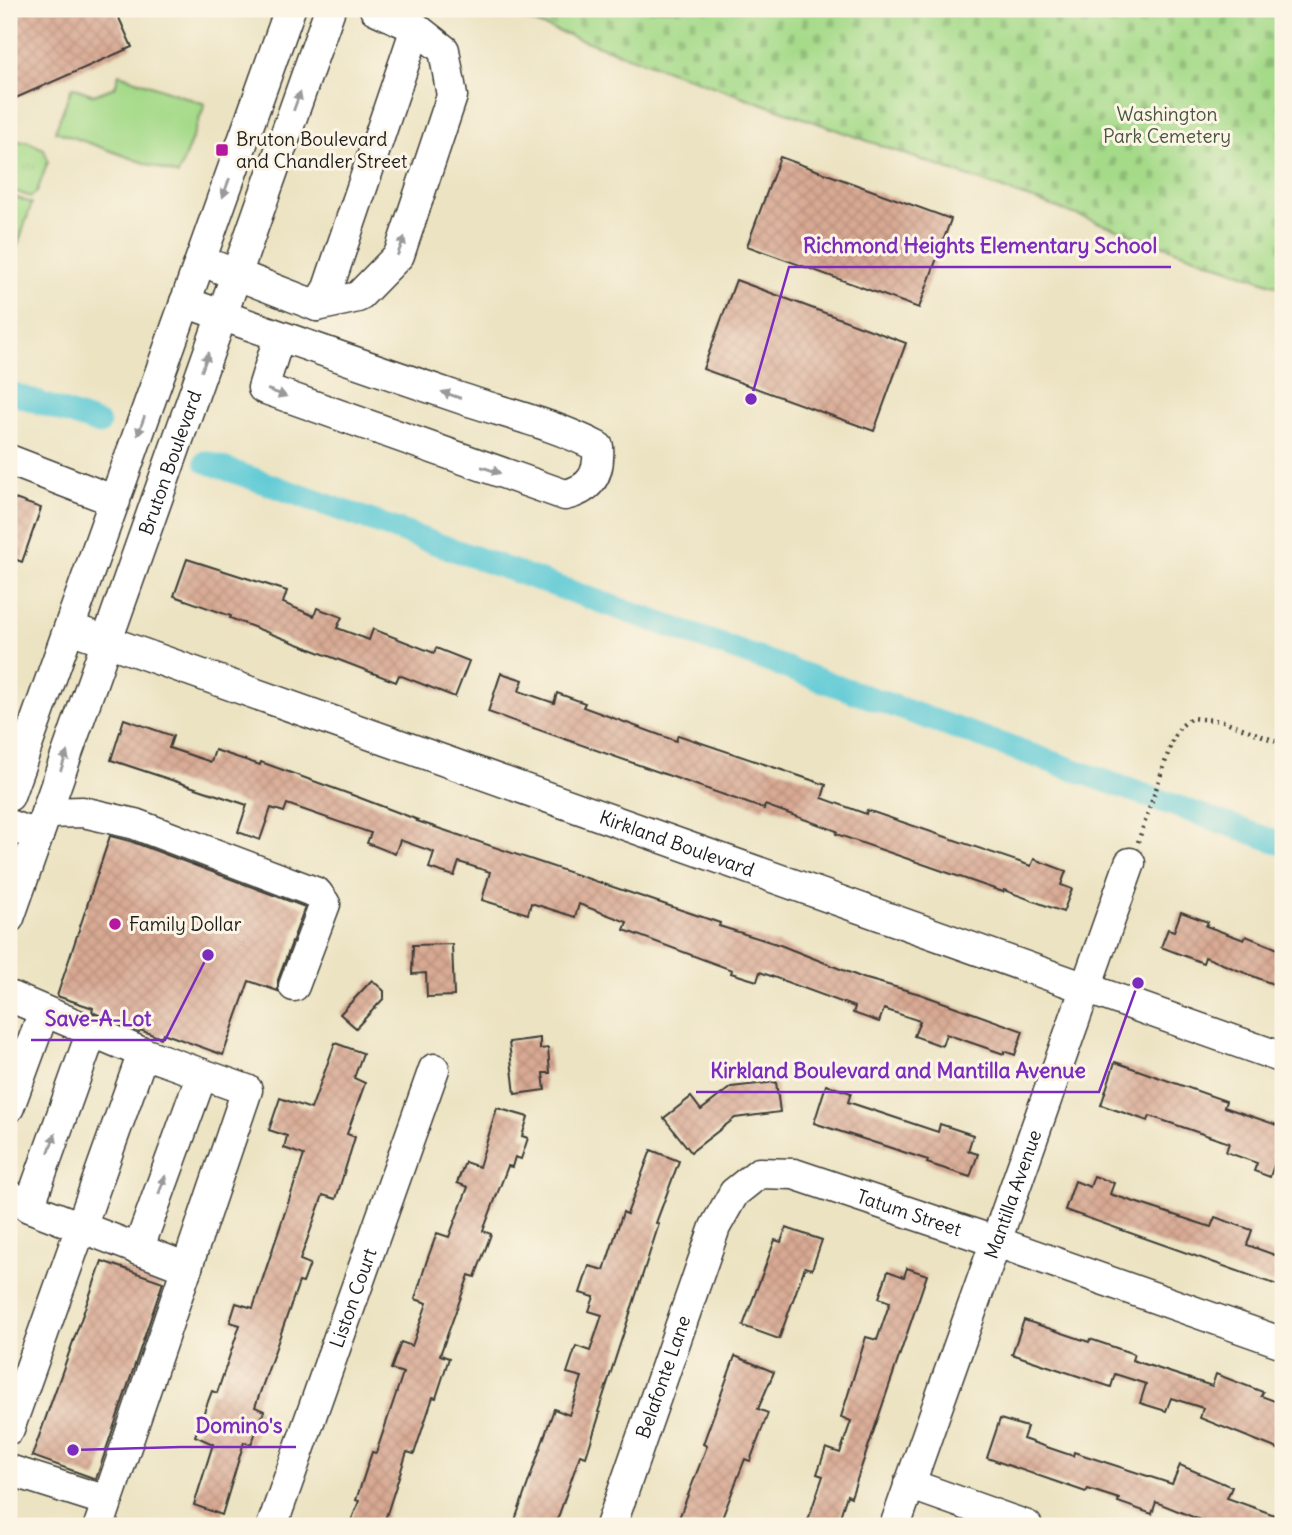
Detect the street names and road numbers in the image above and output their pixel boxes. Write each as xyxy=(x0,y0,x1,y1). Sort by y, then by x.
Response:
street label: Bruton Boulevard xyxy=(133,387,206,538)
street label: Kirkland Boulevard xyxy=(596,805,758,882)
street label: Mantilla Avenue xyxy=(979,1126,1047,1262)
street label: Tatum Street xyxy=(854,1184,965,1241)
street label: Liston Court xyxy=(324,1245,382,1351)
street label: Belafonte Lane xyxy=(630,1312,695,1441)

